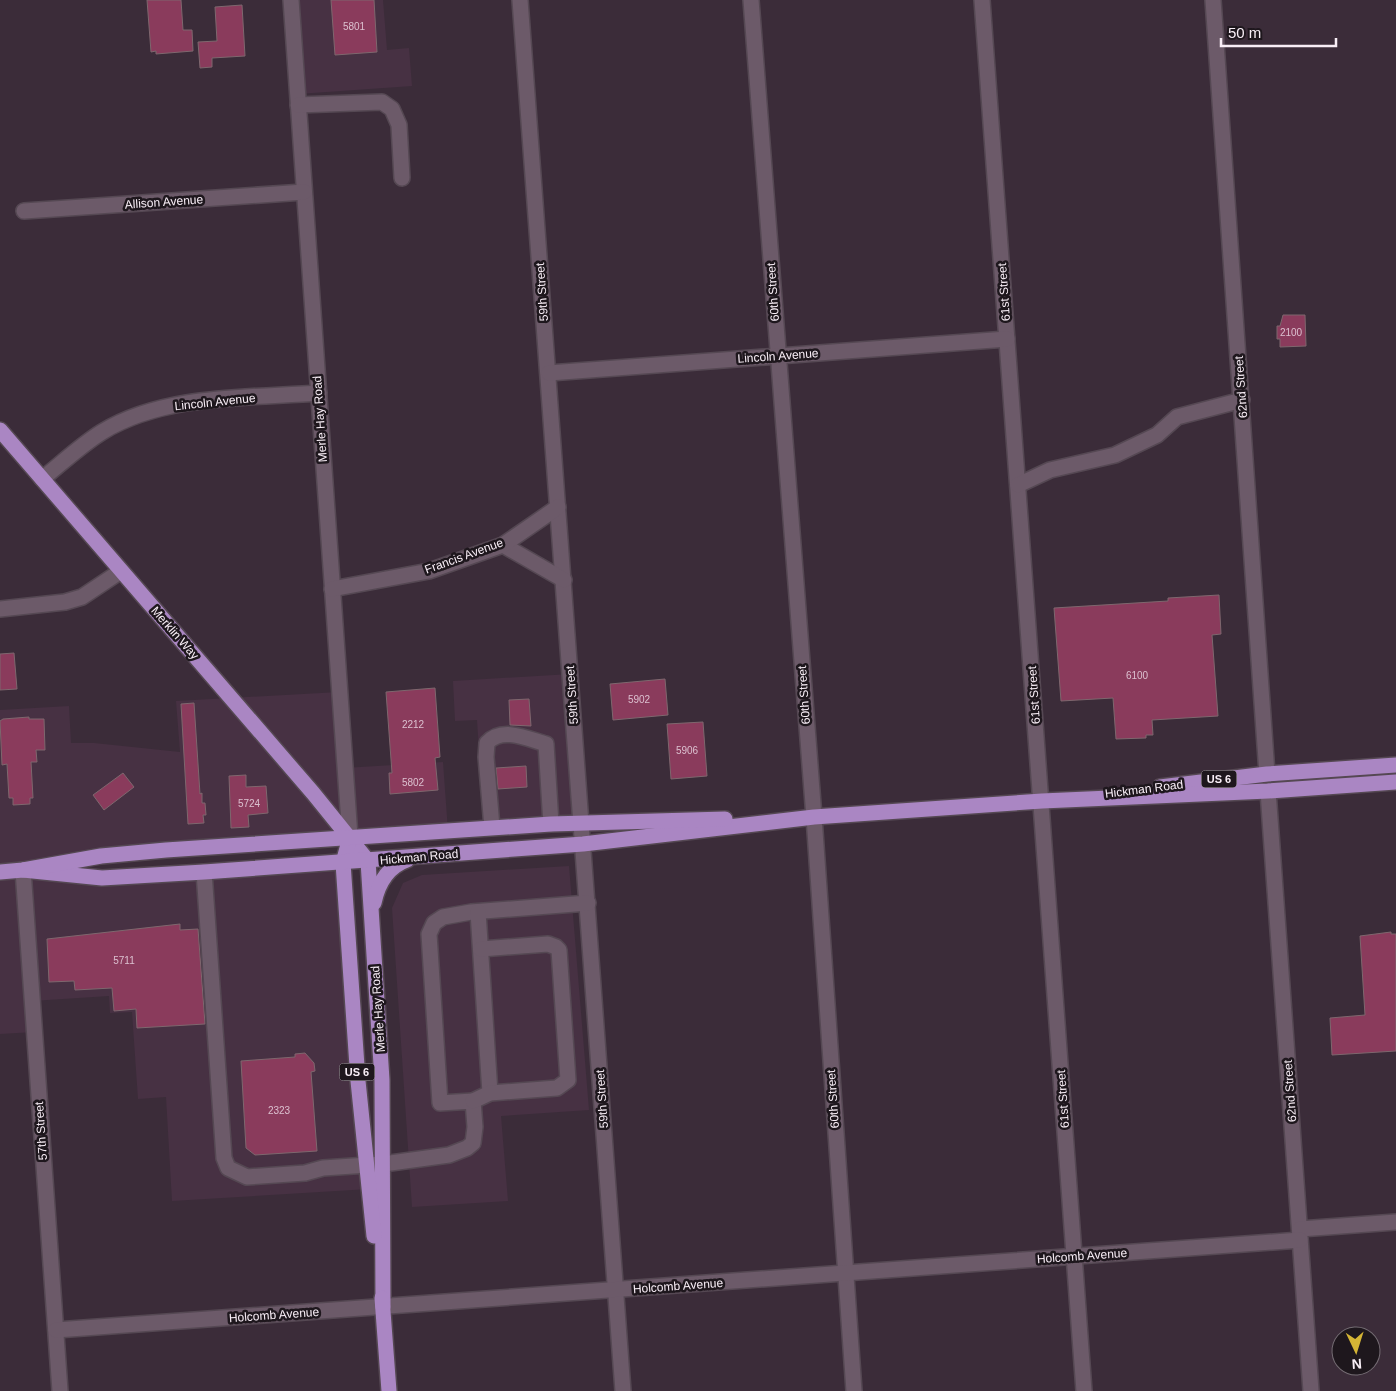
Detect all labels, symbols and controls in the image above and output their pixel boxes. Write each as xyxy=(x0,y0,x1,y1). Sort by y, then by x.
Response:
scale bar xyxy=(1221,15,1336,47)
house number: 5801 xyxy=(343,21,366,32)
text: 50 m xyxy=(1228,24,1261,41)
street label: Allison Avenue xyxy=(124,192,204,212)
street label: 59th Street xyxy=(533,262,551,322)
street label: 60th Street xyxy=(764,262,782,322)
street label: 61st Street xyxy=(995,262,1013,321)
house number: 2100 xyxy=(1280,327,1303,338)
street label: Lincoln Avenue xyxy=(737,346,819,366)
street label: 62nd Street xyxy=(1232,355,1250,418)
street label: Merle Hay Road xyxy=(310,375,330,463)
street label: Lincoln Avenue xyxy=(174,391,256,413)
street label: Francis Avenue xyxy=(423,535,505,577)
street label: Merklin Way xyxy=(148,604,202,662)
street label: 59th Street xyxy=(563,665,581,725)
street label: 60th Street xyxy=(795,665,813,725)
street label: 61st Street xyxy=(1025,665,1043,724)
house number: 6100 xyxy=(1126,670,1149,681)
house number: 5902 xyxy=(628,694,651,705)
house number: 2212 xyxy=(402,719,425,730)
house number: 5906 xyxy=(676,745,699,756)
road number: US 6 xyxy=(1202,771,1236,788)
house number: 5802 xyxy=(402,777,425,788)
street label: Hickman Road xyxy=(1104,777,1184,801)
house number: 5724 xyxy=(238,798,261,809)
street label: Hickman Road xyxy=(379,847,459,867)
house number: 5711 xyxy=(113,955,135,966)
street label: Merle Hay Road xyxy=(368,965,388,1053)
street label: 62nd Street xyxy=(1281,1059,1299,1122)
road number: US 6 xyxy=(340,1064,374,1080)
street label: 59th Street xyxy=(593,1069,611,1129)
street label: 60th Street xyxy=(824,1069,842,1129)
street label: 61st Street xyxy=(1054,1069,1072,1128)
street label: 57th Street xyxy=(32,1101,50,1161)
house number: 2323 xyxy=(268,1105,291,1116)
street label: Holcomb Avenue xyxy=(1036,1246,1128,1266)
street label: Holcomb Avenue xyxy=(632,1276,724,1296)
street label: Holcomb Avenue xyxy=(228,1305,320,1325)
north arrow xyxy=(1331,1326,1381,1376)
text: N xyxy=(1351,1356,1363,1372)

